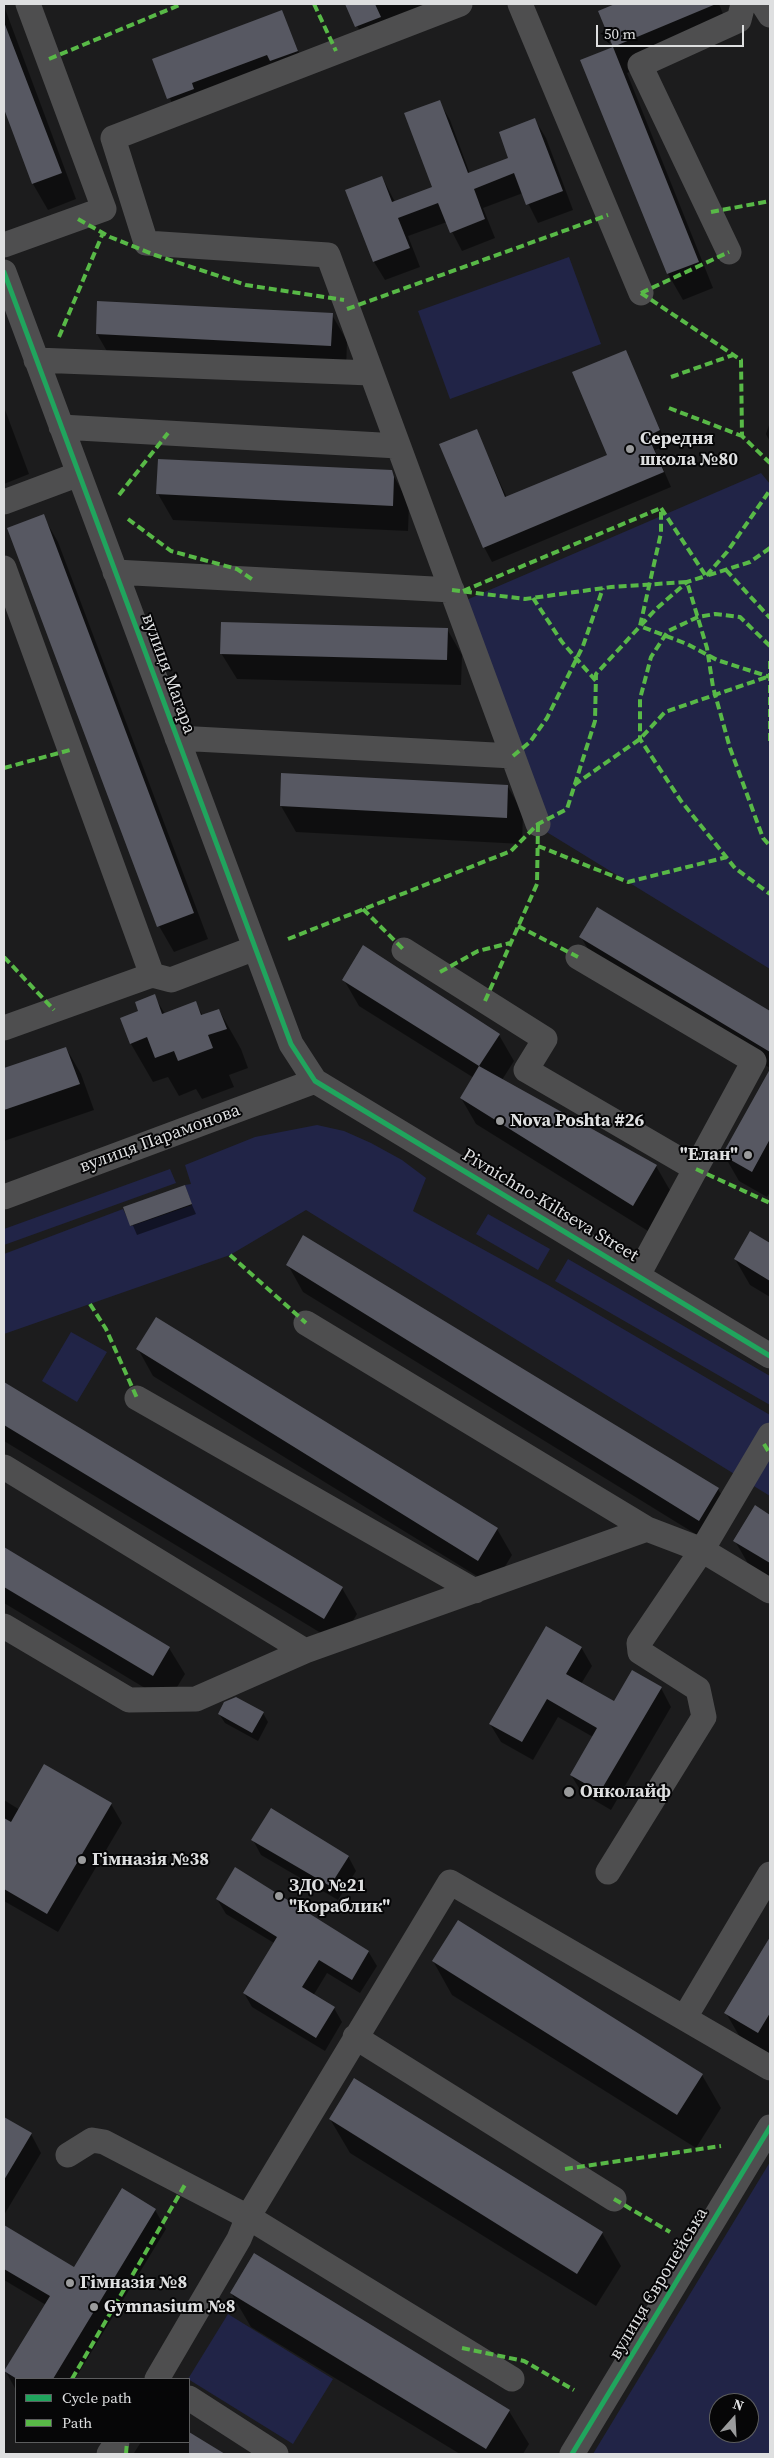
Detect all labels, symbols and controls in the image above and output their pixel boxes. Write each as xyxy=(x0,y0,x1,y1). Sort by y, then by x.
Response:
scale bar xyxy=(599,15,746,47)
text: 50 m xyxy=(604,23,636,44)
place label: Середня школа №80 xyxy=(640,428,738,470)
marker: Середня школа №80 xyxy=(624,443,636,455)
street label: вулиця Магара xyxy=(136,611,200,737)
street label: вулиця Парамонова xyxy=(77,1100,243,1178)
place label: Nova Poshta #26 xyxy=(510,1110,644,1132)
marker: Nova Poshta #26 xyxy=(494,1115,506,1127)
place label: "Елан" xyxy=(680,1144,738,1166)
street label: Pivnichno-Kiltseva Street xyxy=(458,1145,642,1267)
marker: "Елан" xyxy=(742,1149,754,1161)
place label: Онколайф xyxy=(580,1781,671,1803)
marker: Онколайф xyxy=(562,1785,576,1799)
place label: Гімназія №38 xyxy=(92,1849,209,1871)
marker: Гімназія №38 xyxy=(76,1854,88,1866)
place label: ЗДО №21 "Кораблик" xyxy=(289,1875,390,1918)
marker: ЗДО №21 "Кораблик" xyxy=(273,1890,285,1902)
street label: вулиця Європейська xyxy=(605,2204,713,2364)
place label: Гімназія №8 xyxy=(80,2272,187,2294)
marker: Гімназія №8 xyxy=(64,2277,76,2289)
place label: Gymnasium №8 xyxy=(104,2296,236,2318)
marker: Gymnasium №8 xyxy=(88,2301,100,2313)
legend xyxy=(15,2378,190,2443)
text: Cycle path xyxy=(62,2387,132,2408)
north arrow xyxy=(709,2393,759,2443)
text: N xyxy=(730,2394,747,2416)
text: Path xyxy=(62,2412,92,2433)

